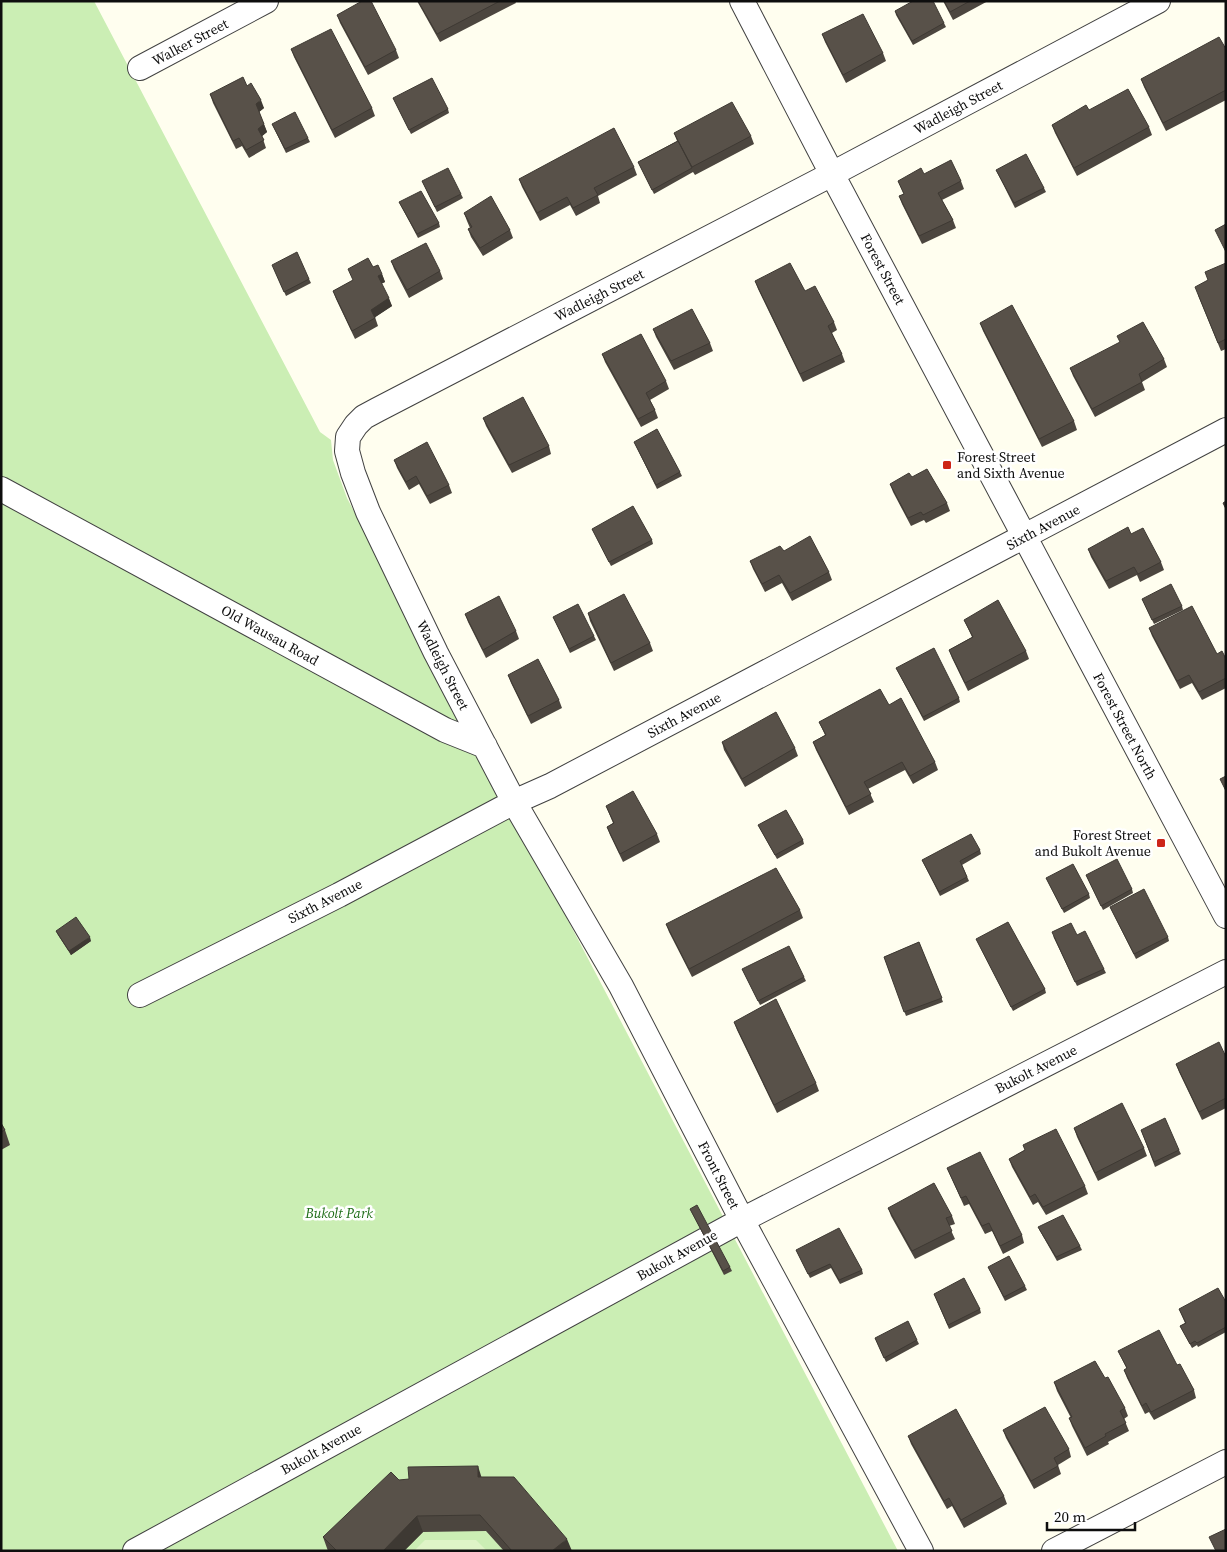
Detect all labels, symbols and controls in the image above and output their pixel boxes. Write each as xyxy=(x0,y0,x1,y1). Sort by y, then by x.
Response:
street label: Walker Street xyxy=(148,13,232,70)
street label: Wadleigh Street xyxy=(910,75,1006,139)
street label: Forest Street xyxy=(856,230,910,309)
street label: Wadleigh Street xyxy=(551,264,648,326)
place label: Forest Street and Sixth Avenue xyxy=(957,447,1065,483)
marker: Forest Street and Sixth Avenue xyxy=(941,459,953,471)
street label: Sixth Avenue xyxy=(1003,499,1083,555)
street label: Old Wausau Road xyxy=(217,600,323,670)
street label: Wadleigh Street xyxy=(412,617,474,714)
street label: Forest Street North xyxy=(1088,669,1162,783)
street label: Sixth Avenue xyxy=(644,687,724,743)
place label: Forest Street and Bukolt Avenue xyxy=(1035,825,1151,861)
marker: Forest Street and Bukolt Avenue xyxy=(1155,837,1167,849)
street label: Sixth Avenue xyxy=(284,874,366,928)
street label: Bukolt Avenue xyxy=(992,1040,1080,1098)
street label: Front Street xyxy=(693,1138,745,1213)
park label: Bukolt Park xyxy=(304,1203,373,1223)
street label: Bukolt Avenue xyxy=(633,1225,721,1285)
street label: Bukolt Avenue xyxy=(277,1419,365,1479)
scale bar xyxy=(1047,1500,1134,1532)
text: 20 m xyxy=(1054,1506,1086,1527)

